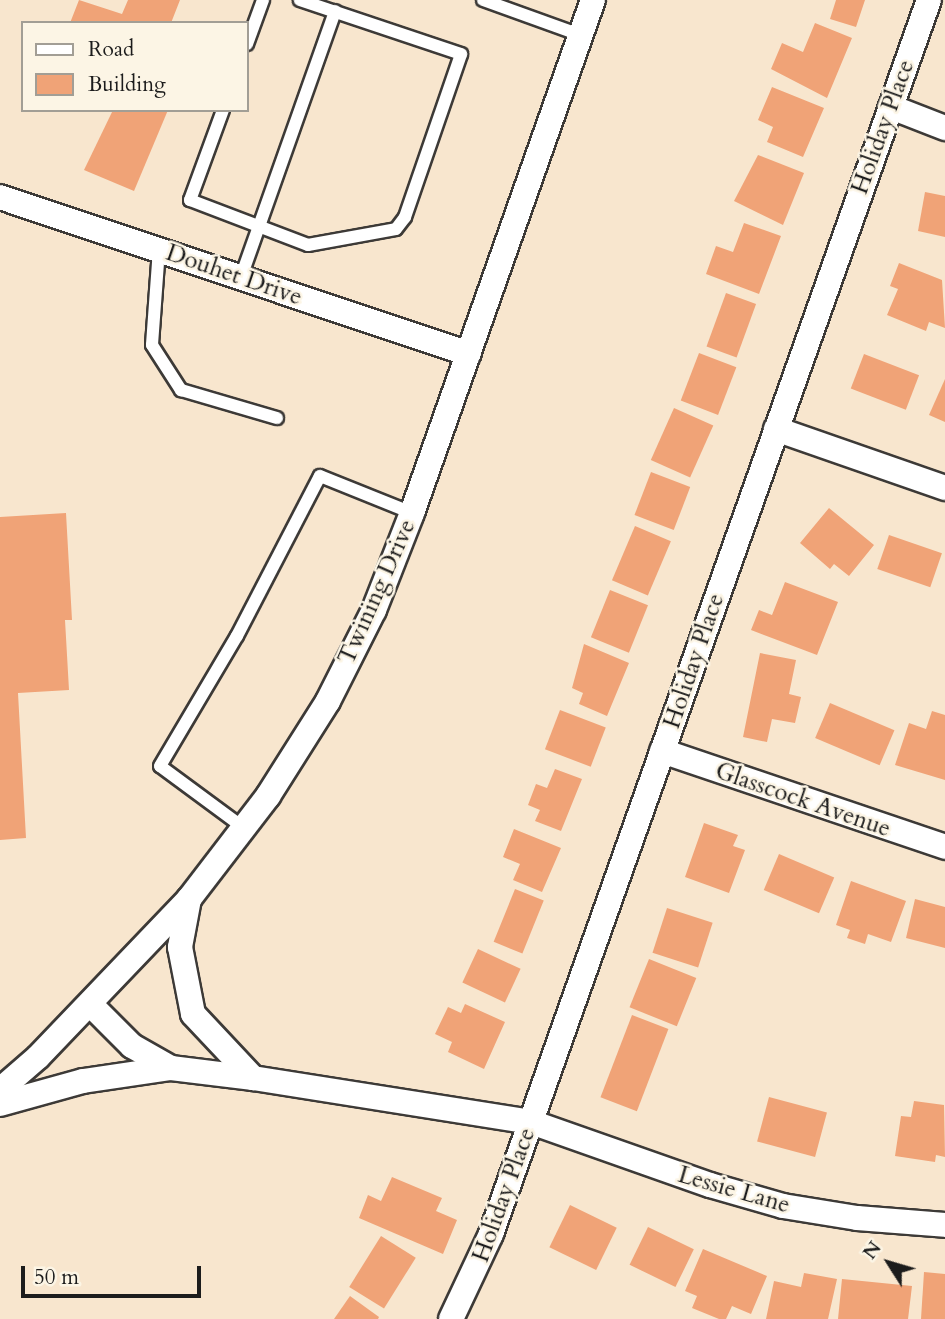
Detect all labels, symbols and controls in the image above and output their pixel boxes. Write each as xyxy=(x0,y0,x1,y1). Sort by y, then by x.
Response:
legend xyxy=(21,21,248,112)
text: Road xyxy=(88,35,134,64)
street label: Holiday Place xyxy=(845,56,921,198)
text: Building xyxy=(88,70,166,99)
street label: Douhet Drive xyxy=(162,238,306,312)
street label: Twining Drive xyxy=(332,515,422,669)
street label: Holiday Place xyxy=(657,590,731,732)
street label: Glasscock Avenue xyxy=(712,757,894,843)
street label: Holiday Place xyxy=(466,1124,542,1266)
street label: Lessie Lane xyxy=(675,1160,793,1220)
north arrow xyxy=(854,1228,924,1298)
text: N xyxy=(857,1236,888,1265)
scale bar xyxy=(24,1252,205,1296)
text: 50 m xyxy=(34,1263,79,1292)

